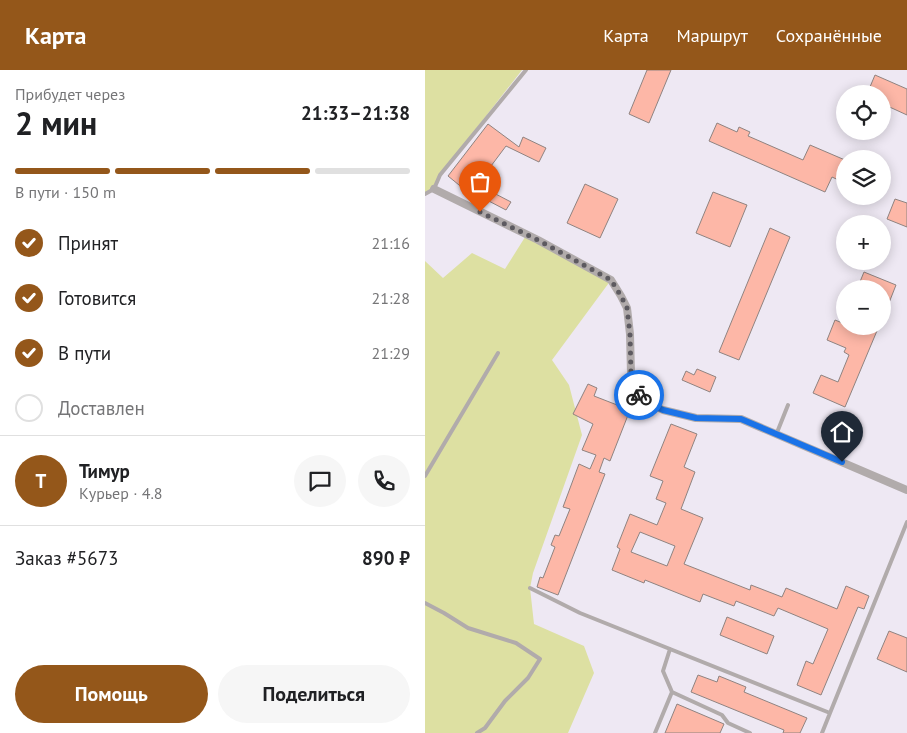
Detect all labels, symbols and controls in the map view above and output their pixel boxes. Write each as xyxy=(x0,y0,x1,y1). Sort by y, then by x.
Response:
text: Карта xyxy=(25,20,87,51)
text: Карта xyxy=(603,24,649,47)
text: Маршрут xyxy=(677,24,748,47)
text: Сохранённые xyxy=(776,24,882,47)
text: Прибудет через xyxy=(15,84,125,104)
map controls xyxy=(836,85,891,335)
button: locate xyxy=(836,85,891,140)
text: 21:33–21:38 xyxy=(301,101,410,125)
text: 2 мин xyxy=(15,102,97,144)
button: layers xyxy=(836,150,891,205)
pin xyxy=(459,161,501,212)
icon: bag xyxy=(466,168,494,196)
text: В пути · 150 m xyxy=(15,182,116,202)
button: + xyxy=(836,215,891,270)
icon: check xyxy=(15,229,43,257)
text: Принят xyxy=(58,231,118,255)
text: 21:16 xyxy=(372,233,410,253)
button: − xyxy=(836,280,891,335)
icon: check xyxy=(15,284,43,312)
text: Готовится xyxy=(58,286,136,310)
text: 21:28 xyxy=(372,288,410,308)
icon: check xyxy=(15,339,43,367)
text: В пути xyxy=(58,341,111,365)
text: 21:29 xyxy=(372,343,410,363)
courier xyxy=(614,370,664,420)
icon: bike xyxy=(625,381,653,409)
text: Доставлен xyxy=(58,396,145,420)
pin xyxy=(821,411,863,462)
icon: home xyxy=(828,418,856,446)
button: chat xyxy=(294,455,346,507)
button: phone xyxy=(358,455,410,507)
text: Тимур xyxy=(79,459,130,483)
text: Т xyxy=(36,469,46,493)
text: Курьер · 4.8 xyxy=(79,483,163,503)
text: Заказ #5673 xyxy=(15,546,118,570)
text: 890 ₽ xyxy=(362,546,410,570)
button: Помощь xyxy=(15,665,208,723)
button: Поделиться xyxy=(218,665,410,723)

